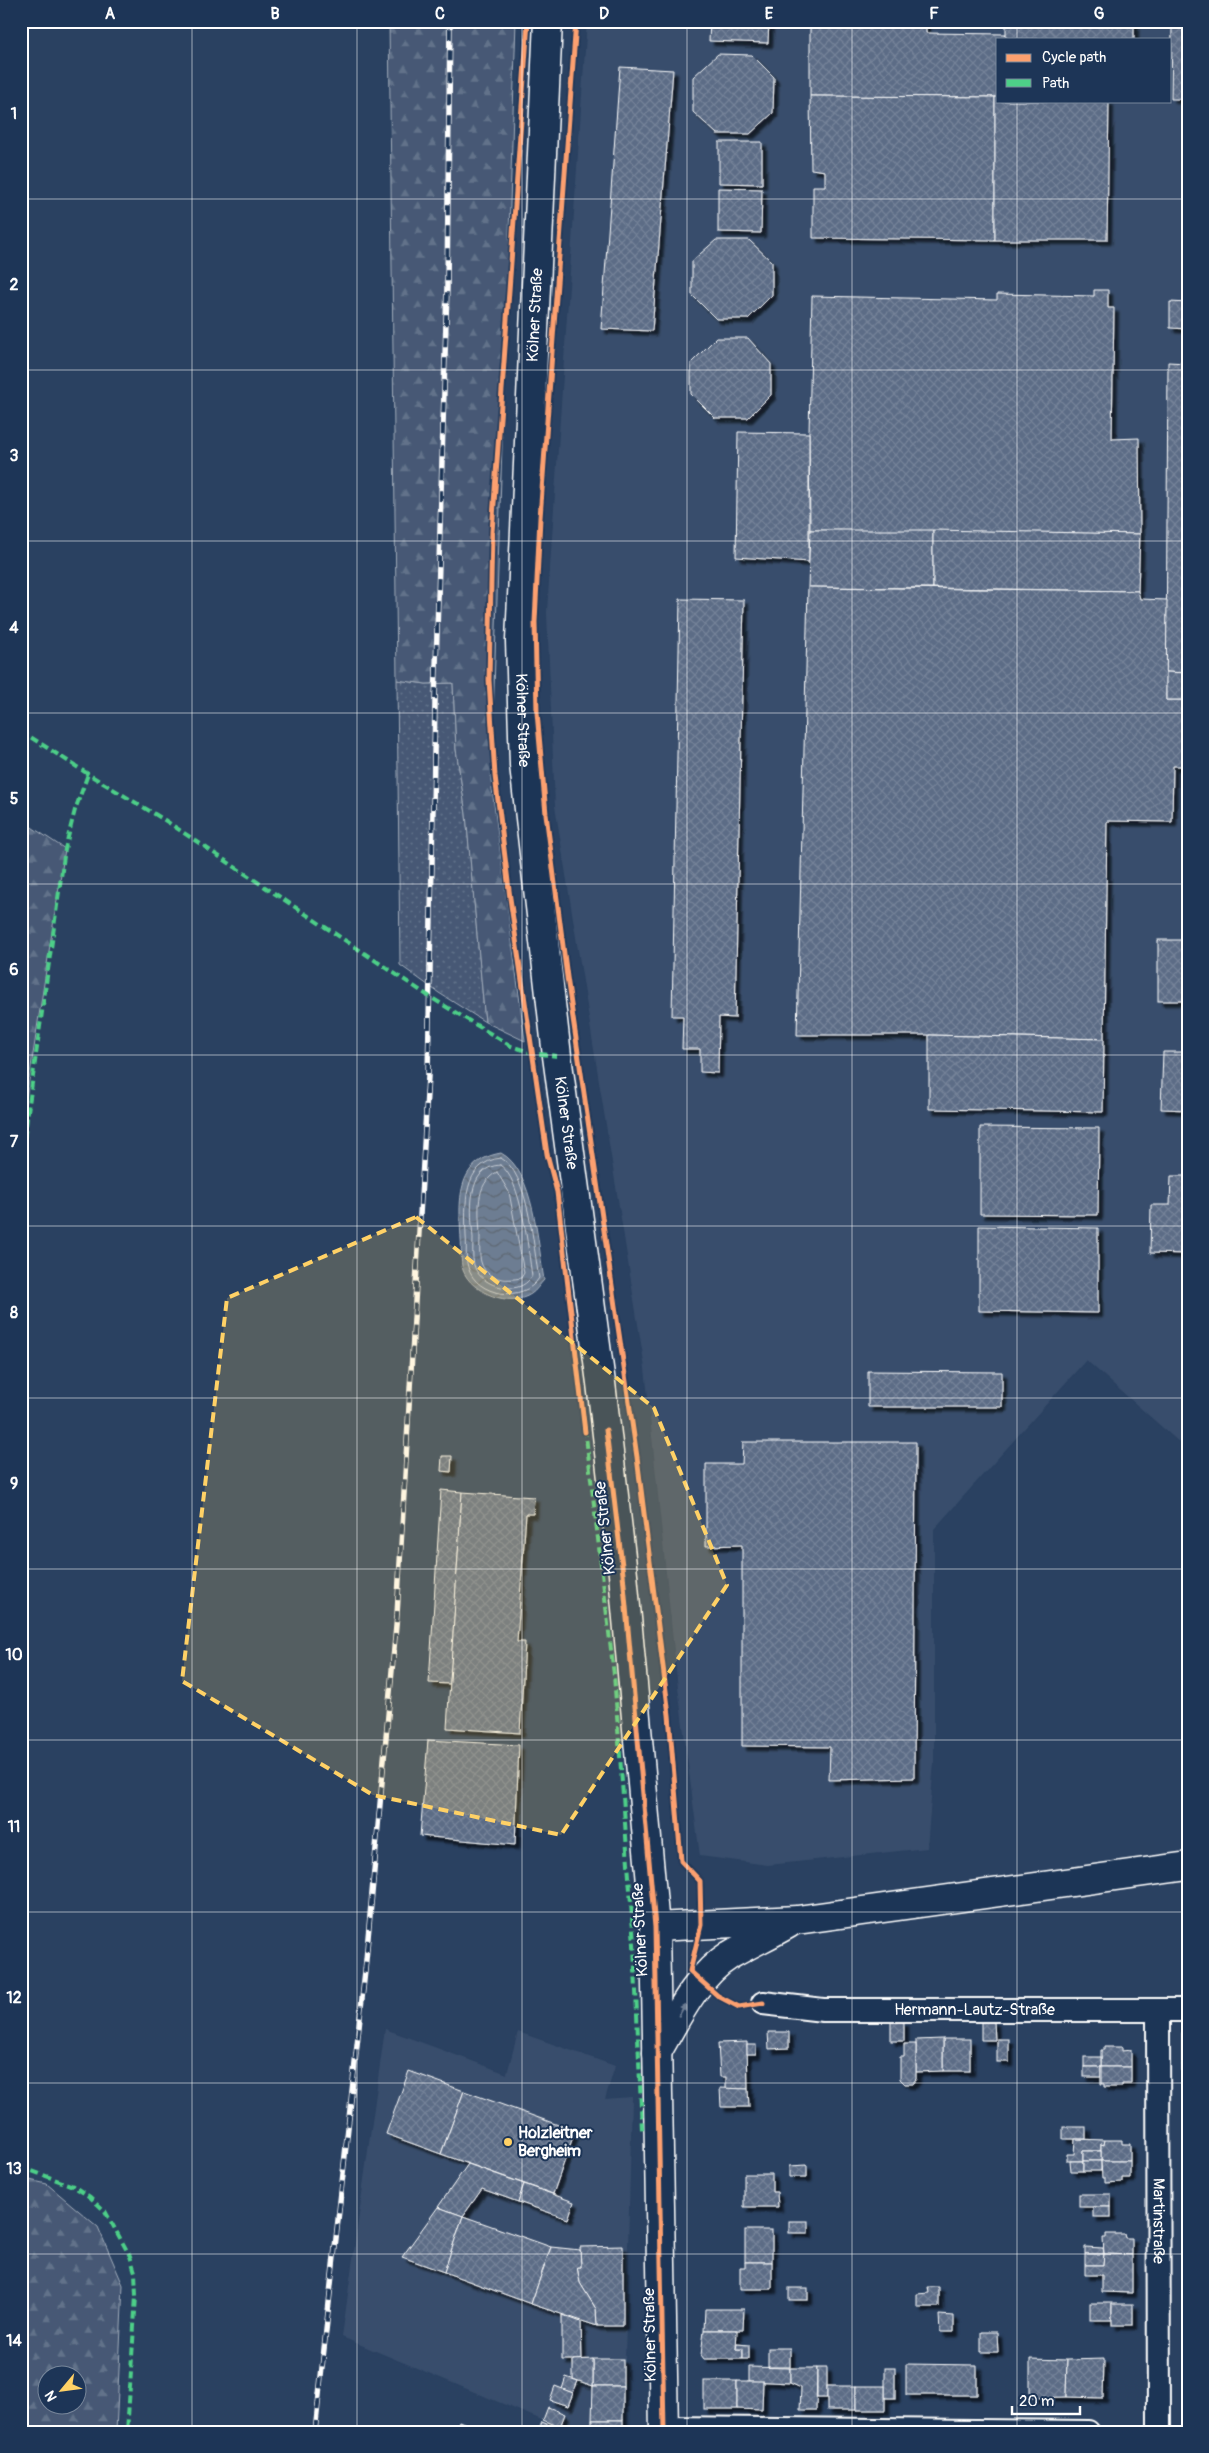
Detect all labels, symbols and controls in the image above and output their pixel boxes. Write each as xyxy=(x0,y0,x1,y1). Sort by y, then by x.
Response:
text: A xyxy=(105,4,116,24)
text: B xyxy=(270,4,280,24)
text: C xyxy=(435,4,445,24)
text: D xyxy=(599,4,609,24)
text: E xyxy=(765,4,774,24)
text: F xyxy=(929,4,939,24)
text: G xyxy=(1094,4,1105,24)
legend xyxy=(996,38,1172,102)
text: Cycle path xyxy=(1042,48,1106,67)
text: Path xyxy=(1042,74,1069,93)
text: 1 xyxy=(11,104,17,124)
street label: Kölner Straße xyxy=(523,267,547,362)
text: 2 xyxy=(10,275,19,295)
text: 3 xyxy=(10,446,19,466)
text: 4 xyxy=(9,618,19,638)
street label: Kölner Straße xyxy=(511,673,534,768)
text: 5 xyxy=(10,789,19,809)
text: 6 xyxy=(9,960,19,980)
street label: Kölner Straße xyxy=(550,1075,582,1171)
text: 7 xyxy=(10,1132,19,1152)
text: 8 xyxy=(10,1303,18,1323)
text: 9 xyxy=(10,1474,18,1494)
street label: Kölner Straße xyxy=(590,1480,620,1576)
text: 10 xyxy=(5,1645,23,1665)
text: 11 xyxy=(8,1817,20,1837)
street label: Kölner Straße xyxy=(628,1882,652,1977)
text: 12 xyxy=(6,1988,22,2008)
street label: Hermann-Lautz-Straße xyxy=(894,2000,1055,2020)
one-way arrow xyxy=(677,2004,686,2017)
place label: Holzleitner Bergheim xyxy=(518,2123,593,2161)
marker: Holzleitner Bergheim xyxy=(502,2136,514,2148)
text: 13 xyxy=(6,2159,22,2179)
street label: Martinstraße xyxy=(1148,2178,1169,2264)
street label: Kölner Straße xyxy=(639,2288,661,2382)
text: 14 xyxy=(6,2331,22,2351)
north arrow xyxy=(38,2366,88,2416)
scale bar xyxy=(1012,2383,1079,2415)
text: N xyxy=(41,2388,61,2404)
text: 20 m xyxy=(1019,2392,1054,2411)

